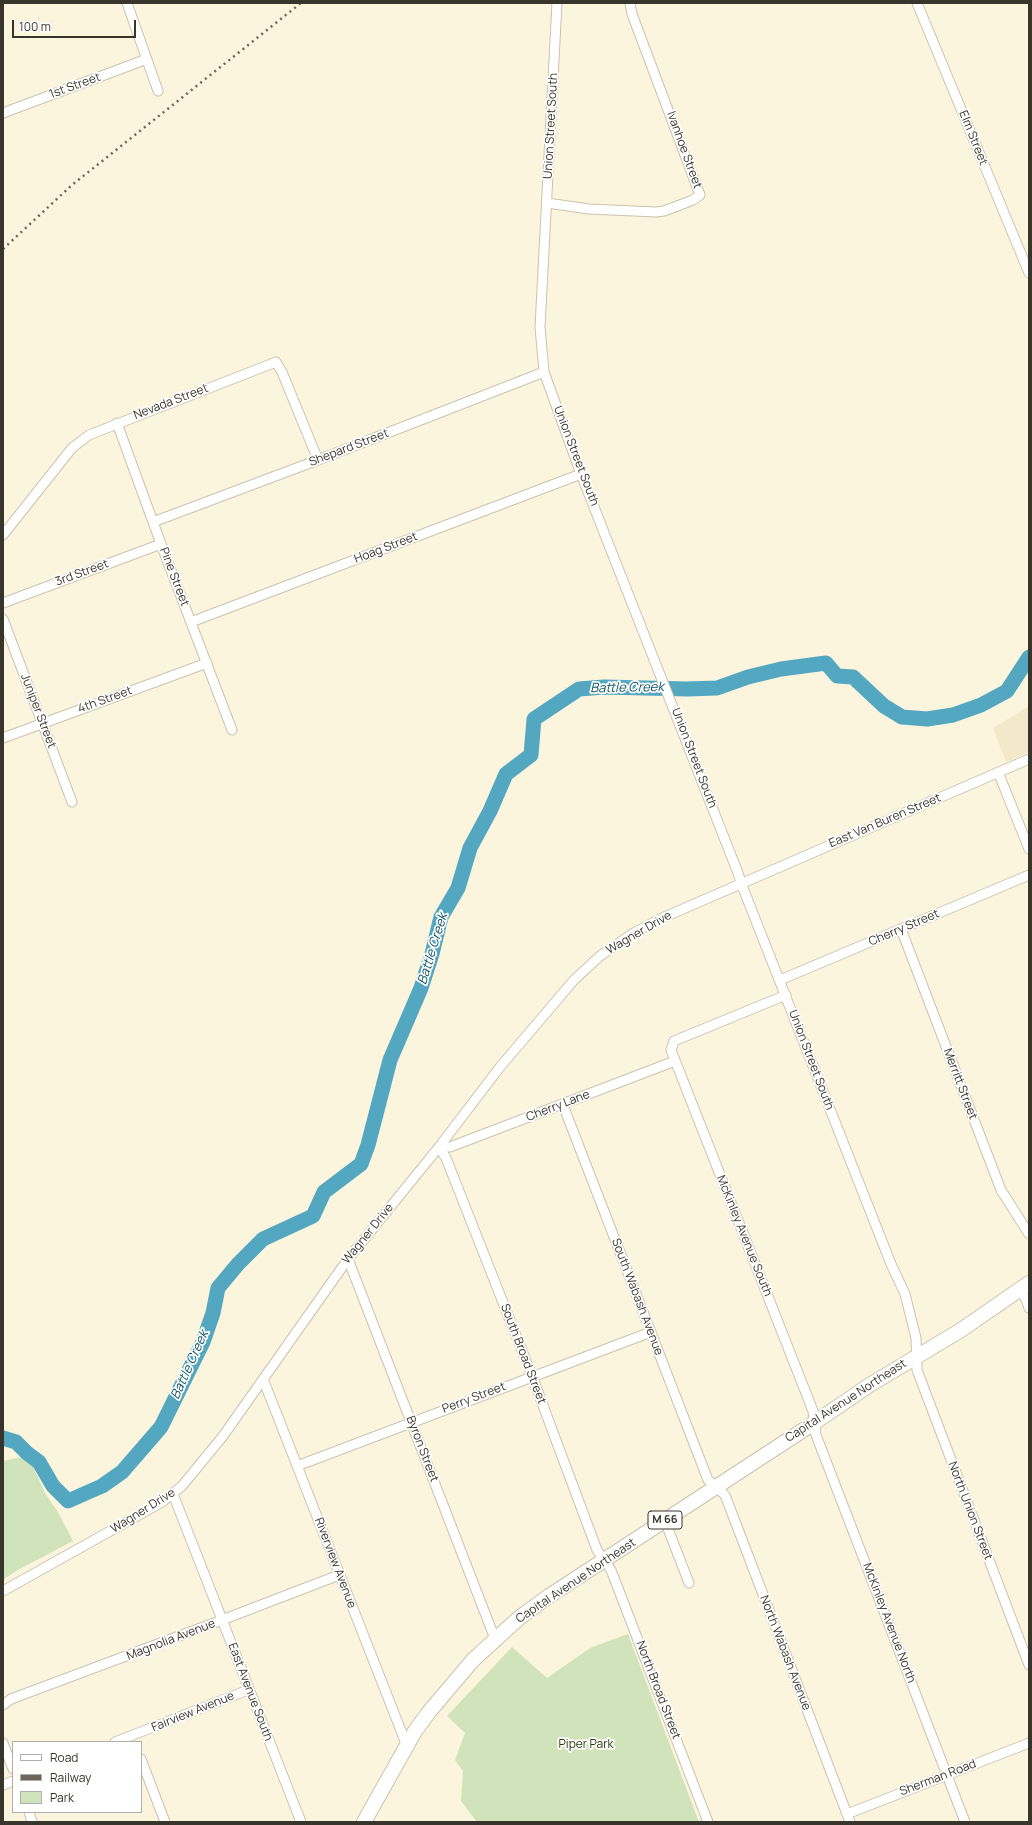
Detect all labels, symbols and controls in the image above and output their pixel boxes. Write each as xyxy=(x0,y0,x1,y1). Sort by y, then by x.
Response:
scale bar xyxy=(14,12,138,38)
text: 100 m xyxy=(19,18,51,35)
street label: 1st Street xyxy=(47,70,103,102)
street label: Union Street South xyxy=(541,73,561,179)
street label: Ivanhoe Street xyxy=(663,109,705,191)
street label: Elm Street xyxy=(956,109,990,167)
street label: Nevada Street xyxy=(132,381,210,423)
street label: Union Street South xyxy=(550,404,602,508)
street label: Shepard Street xyxy=(307,426,391,470)
street label: Hoag Street xyxy=(352,529,420,567)
street label: Pine Street xyxy=(156,546,192,608)
street label: 3rd Street xyxy=(53,557,111,589)
street label: Juniper Street xyxy=(17,672,59,750)
water label: Battle Creek xyxy=(590,680,664,696)
street label: 4th Street xyxy=(76,684,134,716)
street label: Union Street South xyxy=(668,706,720,810)
street label: East Van Buren Street xyxy=(827,791,943,851)
street label: Cherry Street xyxy=(867,907,941,949)
street label: Wagner Drive xyxy=(604,908,674,958)
water label: Battle Creek xyxy=(415,912,451,986)
street label: Union Street South xyxy=(785,1008,837,1112)
street label: Merritt Street xyxy=(940,1046,980,1122)
street label: Cherry Lane xyxy=(524,1087,592,1125)
street label: McKinley Avenue South xyxy=(713,1173,775,1299)
street label: Wagner Drive xyxy=(339,1201,397,1267)
street label: South Wabash Avenue xyxy=(608,1237,666,1357)
street label: South Broad Street xyxy=(497,1302,549,1406)
water label: Battle Creek xyxy=(168,1328,212,1402)
street label: Capital Avenue Northeast xyxy=(783,1356,909,1446)
street label: Perry Street xyxy=(440,1379,508,1417)
street label: Byron Street xyxy=(403,1414,441,1484)
street label: North Union Street xyxy=(945,1460,995,1562)
street label: Wagner Drive xyxy=(108,1485,178,1537)
road number: M 66 xyxy=(648,1511,682,1529)
street label: Riverview Avenue xyxy=(311,1516,359,1610)
street label: Capital Avenue Northeast xyxy=(513,1535,639,1627)
street label: McKinley Avenue North xyxy=(859,1561,919,1685)
street label: North Wabash Avenue xyxy=(756,1593,814,1713)
street label: Magnolia Avenue xyxy=(125,1616,217,1664)
street label: North Broad Street xyxy=(633,1639,683,1741)
street label: East Avenue South xyxy=(225,1641,275,1743)
street label: Fairview Avenue xyxy=(150,1689,236,1735)
park label: Piper Park xyxy=(559,1738,613,1752)
legend xyxy=(12,1741,142,1813)
text: Road xyxy=(50,1749,78,1766)
street label: Sherman Road xyxy=(898,1757,978,1799)
text: Railway xyxy=(50,1769,91,1786)
text: Park xyxy=(50,1789,74,1806)

